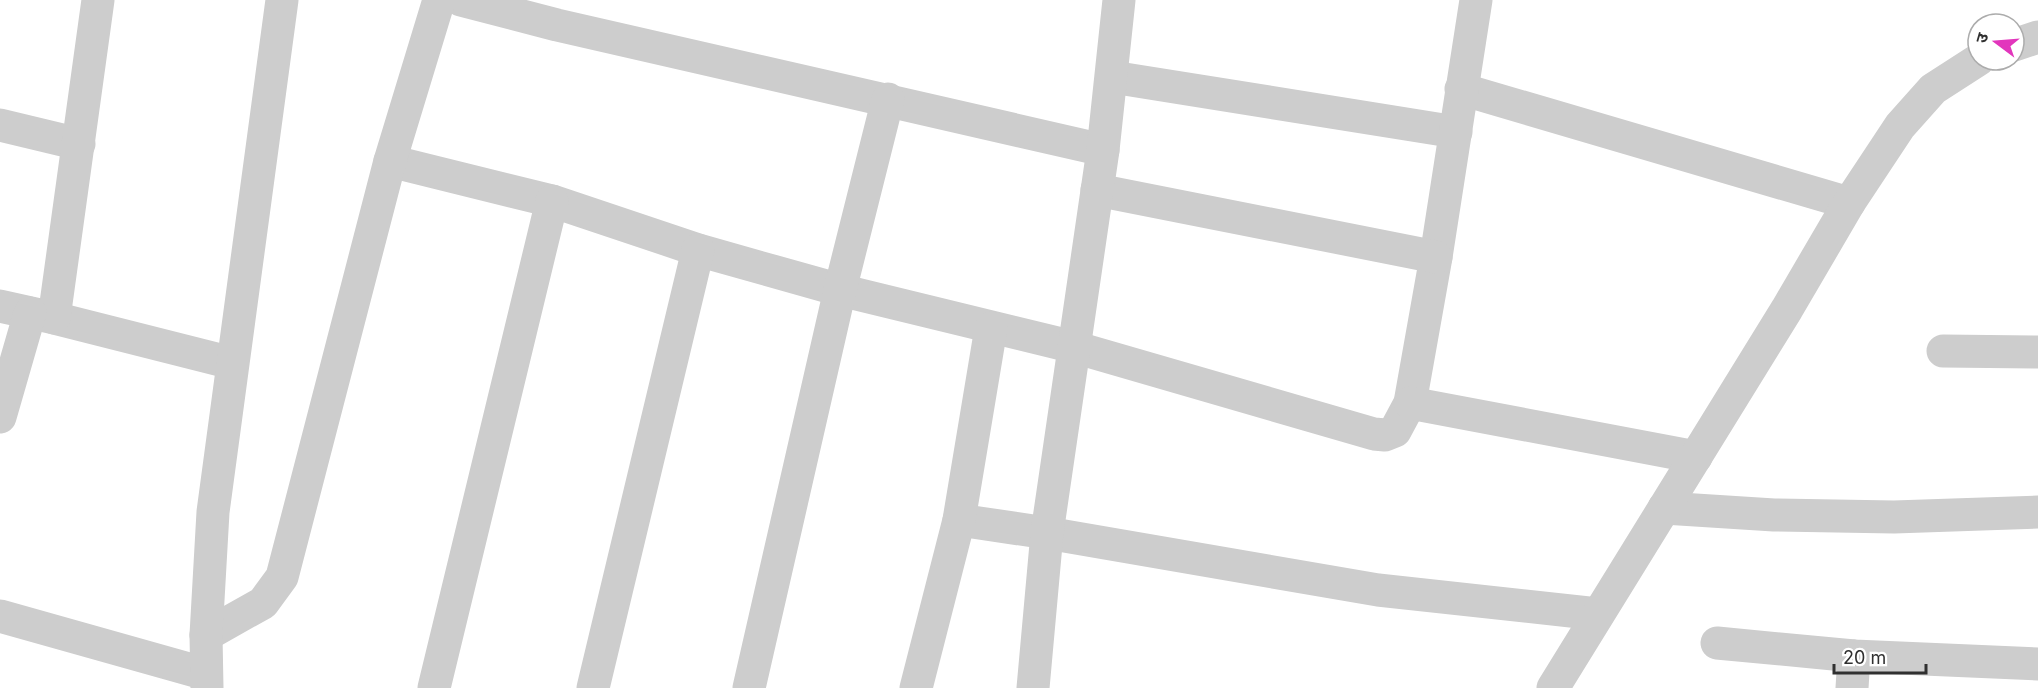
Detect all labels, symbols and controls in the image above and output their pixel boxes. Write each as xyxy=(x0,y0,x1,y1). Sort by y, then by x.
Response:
north arrow xyxy=(1966,12,2026,72)
text: उ xyxy=(1971,30,1993,45)
scale bar xyxy=(1834,637,1926,675)
text: 20 m xyxy=(1843,647,1886,668)

